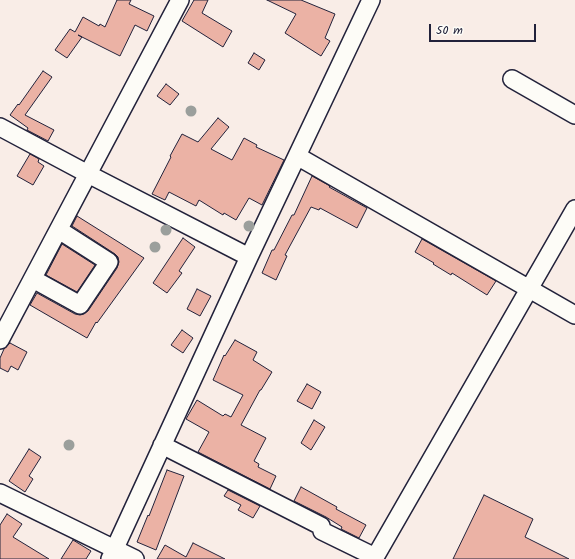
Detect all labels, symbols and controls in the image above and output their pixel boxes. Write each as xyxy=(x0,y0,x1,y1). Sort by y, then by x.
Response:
scale bar xyxy=(431,16,538,42)
text: 50 m xyxy=(436,21,463,40)

